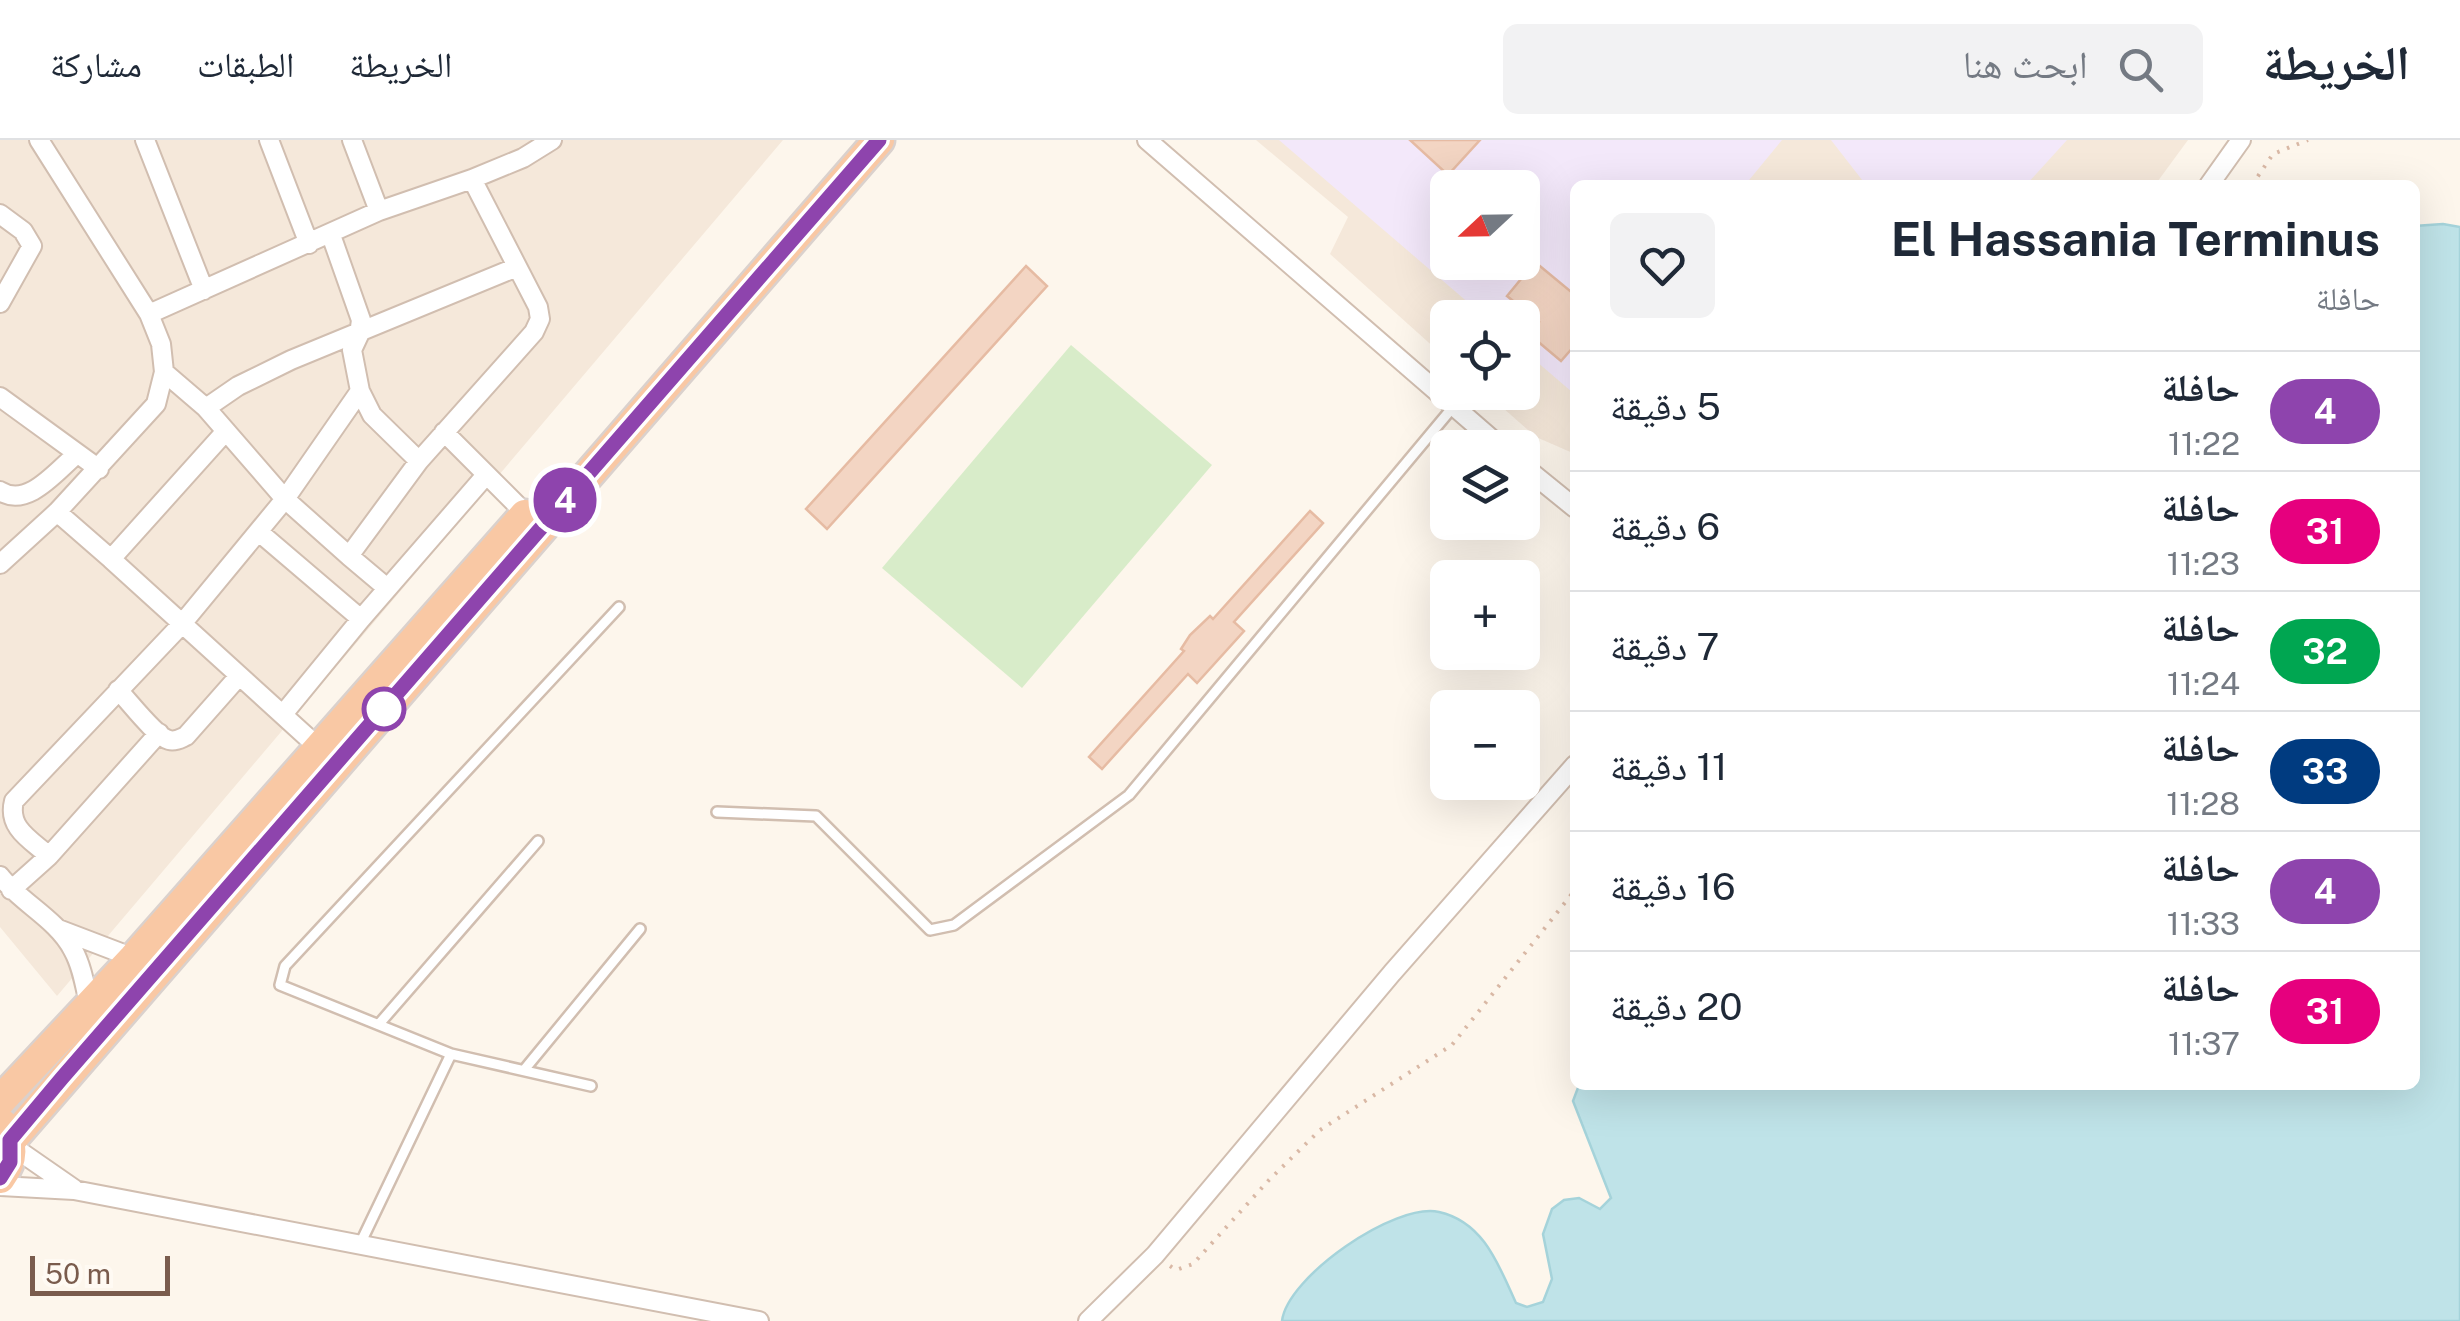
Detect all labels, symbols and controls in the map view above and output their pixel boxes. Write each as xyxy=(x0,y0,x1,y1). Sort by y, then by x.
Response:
search box xyxy=(1503,24,2203,114)
text: الخريطة xyxy=(2263,34,2410,91)
text: ابحث هنا xyxy=(1963,42,2088,87)
icon: search xyxy=(2113,42,2168,97)
text: مشاركة xyxy=(50,44,142,85)
text: الطبقات xyxy=(197,44,294,85)
text: الخريطة xyxy=(349,44,452,85)
north arrow xyxy=(1430,170,1540,280)
map controls xyxy=(1430,170,1540,800)
text: El Hassania Terminus xyxy=(1891,210,2380,267)
button: heart xyxy=(1610,213,1715,318)
text: حافلة xyxy=(2316,280,2380,317)
button: locate xyxy=(1430,300,1540,410)
text: حافلة xyxy=(2161,365,2240,410)
text: 5 دقيقة xyxy=(1610,384,1721,429)
text: 4 xyxy=(2314,391,2336,432)
text: 11:22 xyxy=(2168,425,2240,462)
button: layers xyxy=(1430,430,1540,540)
line badge: 4 xyxy=(532,468,598,532)
text: 4 xyxy=(554,480,576,521)
text: حافلة xyxy=(2161,485,2240,530)
text: 6 دقيقة xyxy=(1610,504,1720,549)
text: 31 xyxy=(2306,511,2344,552)
text: 11:23 xyxy=(2167,545,2240,582)
button: + xyxy=(1430,560,1540,670)
text: حافلة xyxy=(2161,605,2240,650)
text: 7 دقيقة xyxy=(1610,624,1719,669)
text: 32 xyxy=(2302,631,2348,672)
text: 11:24 xyxy=(2167,665,2240,702)
unlabelled marker xyxy=(363,688,405,730)
button: − xyxy=(1430,690,1540,800)
text: حافلة xyxy=(2161,725,2240,770)
text: 11 دقيقة xyxy=(1610,744,1727,789)
text: 33 xyxy=(2302,751,2348,792)
text: 11:28 xyxy=(2166,785,2240,822)
text: حافلة xyxy=(2161,845,2240,890)
text: 16 دقيقة xyxy=(1610,864,1736,909)
text: 4 xyxy=(2314,871,2336,912)
text: 11:33 xyxy=(2167,905,2240,942)
text: حافلة xyxy=(2161,965,2240,1010)
text: 20 دقيقة xyxy=(1610,984,1742,1029)
text: 31 xyxy=(2306,991,2344,1032)
text: 11:37 xyxy=(2168,1025,2240,1062)
scale bar xyxy=(30,1251,170,1296)
text: 50 m xyxy=(45,1257,111,1290)

